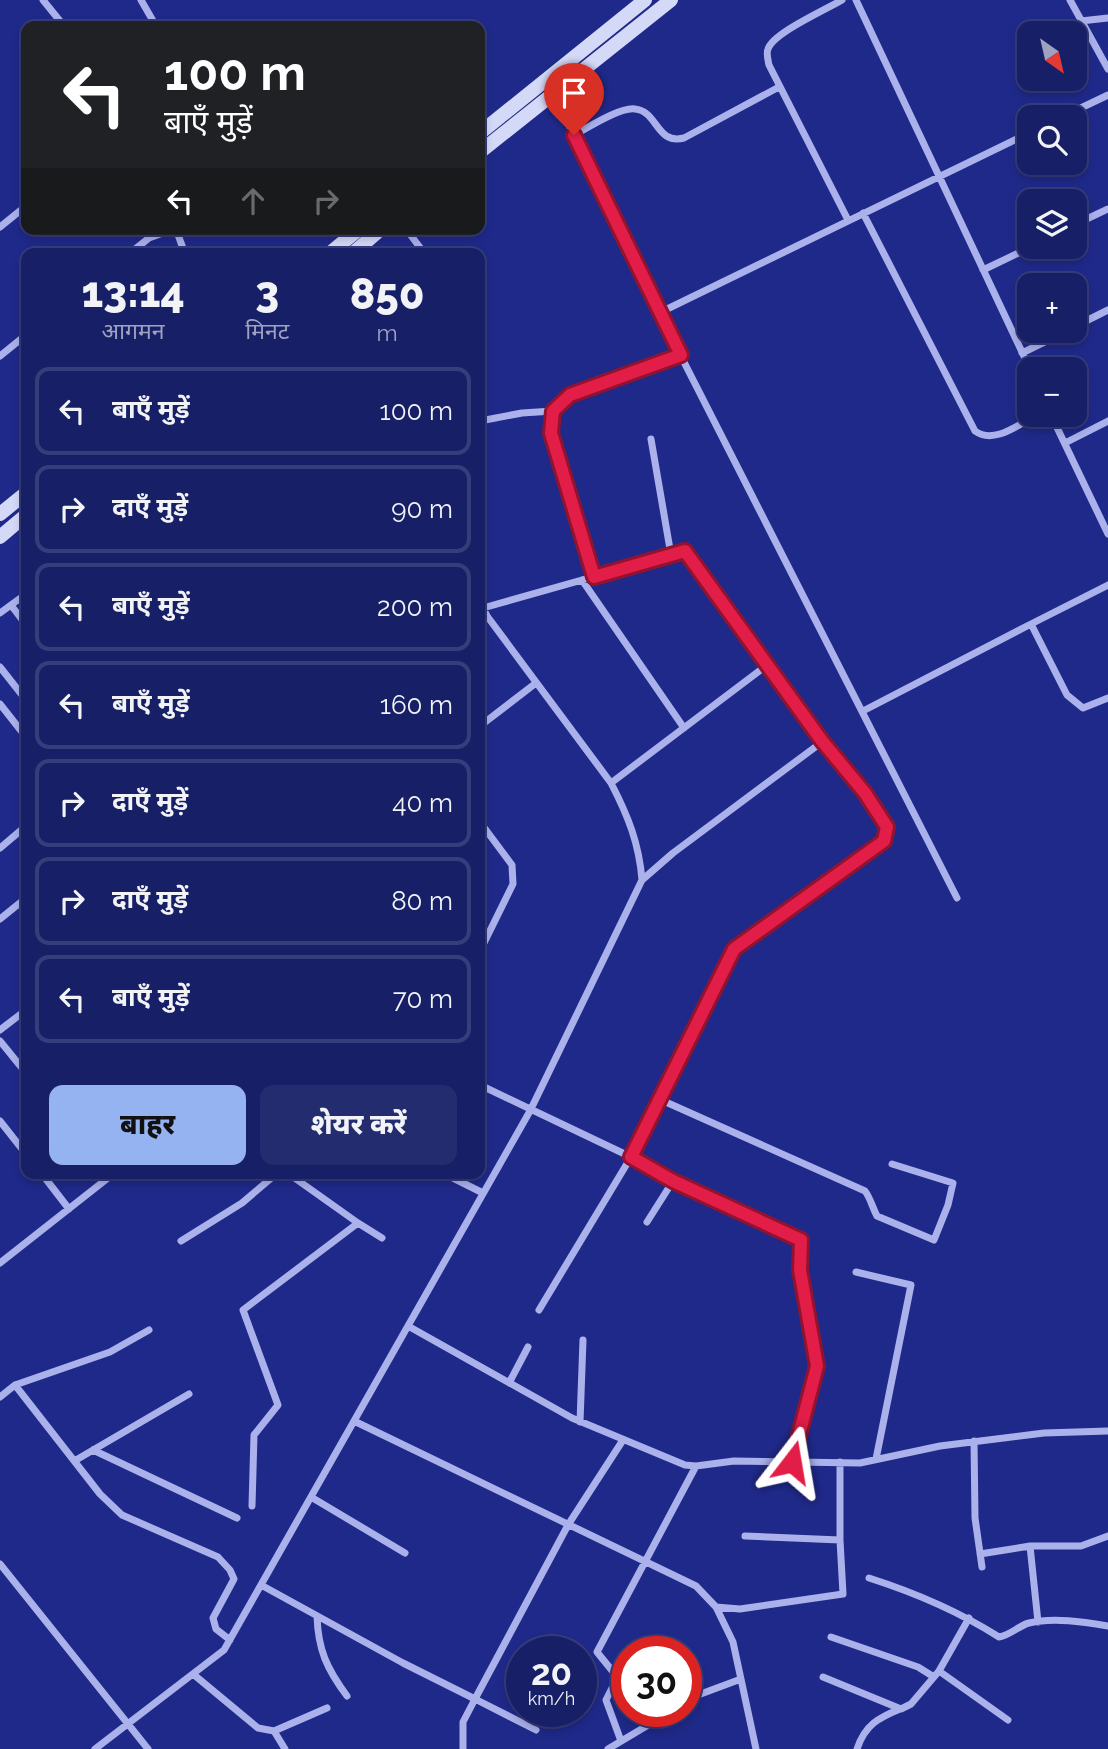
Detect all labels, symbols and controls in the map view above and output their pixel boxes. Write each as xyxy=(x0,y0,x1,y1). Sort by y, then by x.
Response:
north arrow xyxy=(1017,21,1087,91)
map controls xyxy=(1017,21,1087,427)
text: 100 m xyxy=(164,44,306,101)
icon: left xyxy=(49,49,140,140)
pin xyxy=(544,63,604,135)
icon: arrive xyxy=(555,74,593,112)
text: बाएँ मुड़ें xyxy=(164,103,253,140)
button: search xyxy=(1017,105,1087,175)
icon: left xyxy=(161,182,199,220)
icon: ahead xyxy=(234,182,272,220)
icon: right xyxy=(307,182,345,220)
button: layers xyxy=(1017,189,1087,259)
text: 13:14 xyxy=(82,268,185,317)
text: 3 xyxy=(255,268,279,317)
text: 850 xyxy=(350,270,425,319)
button: + xyxy=(1017,273,1087,343)
text: आगमन xyxy=(102,317,165,344)
text: मिनट xyxy=(245,317,289,344)
text: m xyxy=(377,319,398,346)
button: − xyxy=(1017,357,1087,427)
icon: left xyxy=(53,392,91,430)
text: बाएँ मुड़ें xyxy=(112,394,190,424)
text: 100 m xyxy=(380,396,453,426)
icon: right xyxy=(53,490,91,528)
text: दाएँ मुड़ें xyxy=(112,492,188,522)
text: 90 m xyxy=(391,494,453,524)
icon: left xyxy=(53,588,91,626)
text: बाएँ मुड़ें xyxy=(112,590,190,620)
text: 200 m xyxy=(377,592,453,622)
icon: left xyxy=(53,686,91,724)
text: बाएँ मुड़ें xyxy=(112,688,190,718)
text: 160 m xyxy=(380,690,453,720)
icon: right xyxy=(53,784,91,822)
text: दाएँ मुड़ें xyxy=(112,786,188,816)
text: 40 m xyxy=(392,788,453,818)
icon: right xyxy=(53,882,91,920)
text: दाएँ मुड़ें xyxy=(112,884,188,914)
text: 80 m xyxy=(391,886,453,916)
icon: left xyxy=(53,980,91,1018)
text: बाएँ मुड़ें xyxy=(112,982,190,1012)
text: 70 m xyxy=(393,984,453,1014)
button: बाहर xyxy=(49,1085,246,1165)
button: शेयर करें xyxy=(260,1085,457,1165)
position arrow xyxy=(755,1425,829,1499)
speed limit sign: 30 xyxy=(611,1636,702,1727)
text: 20 xyxy=(531,1652,572,1693)
text: km/h xyxy=(528,1688,575,1709)

